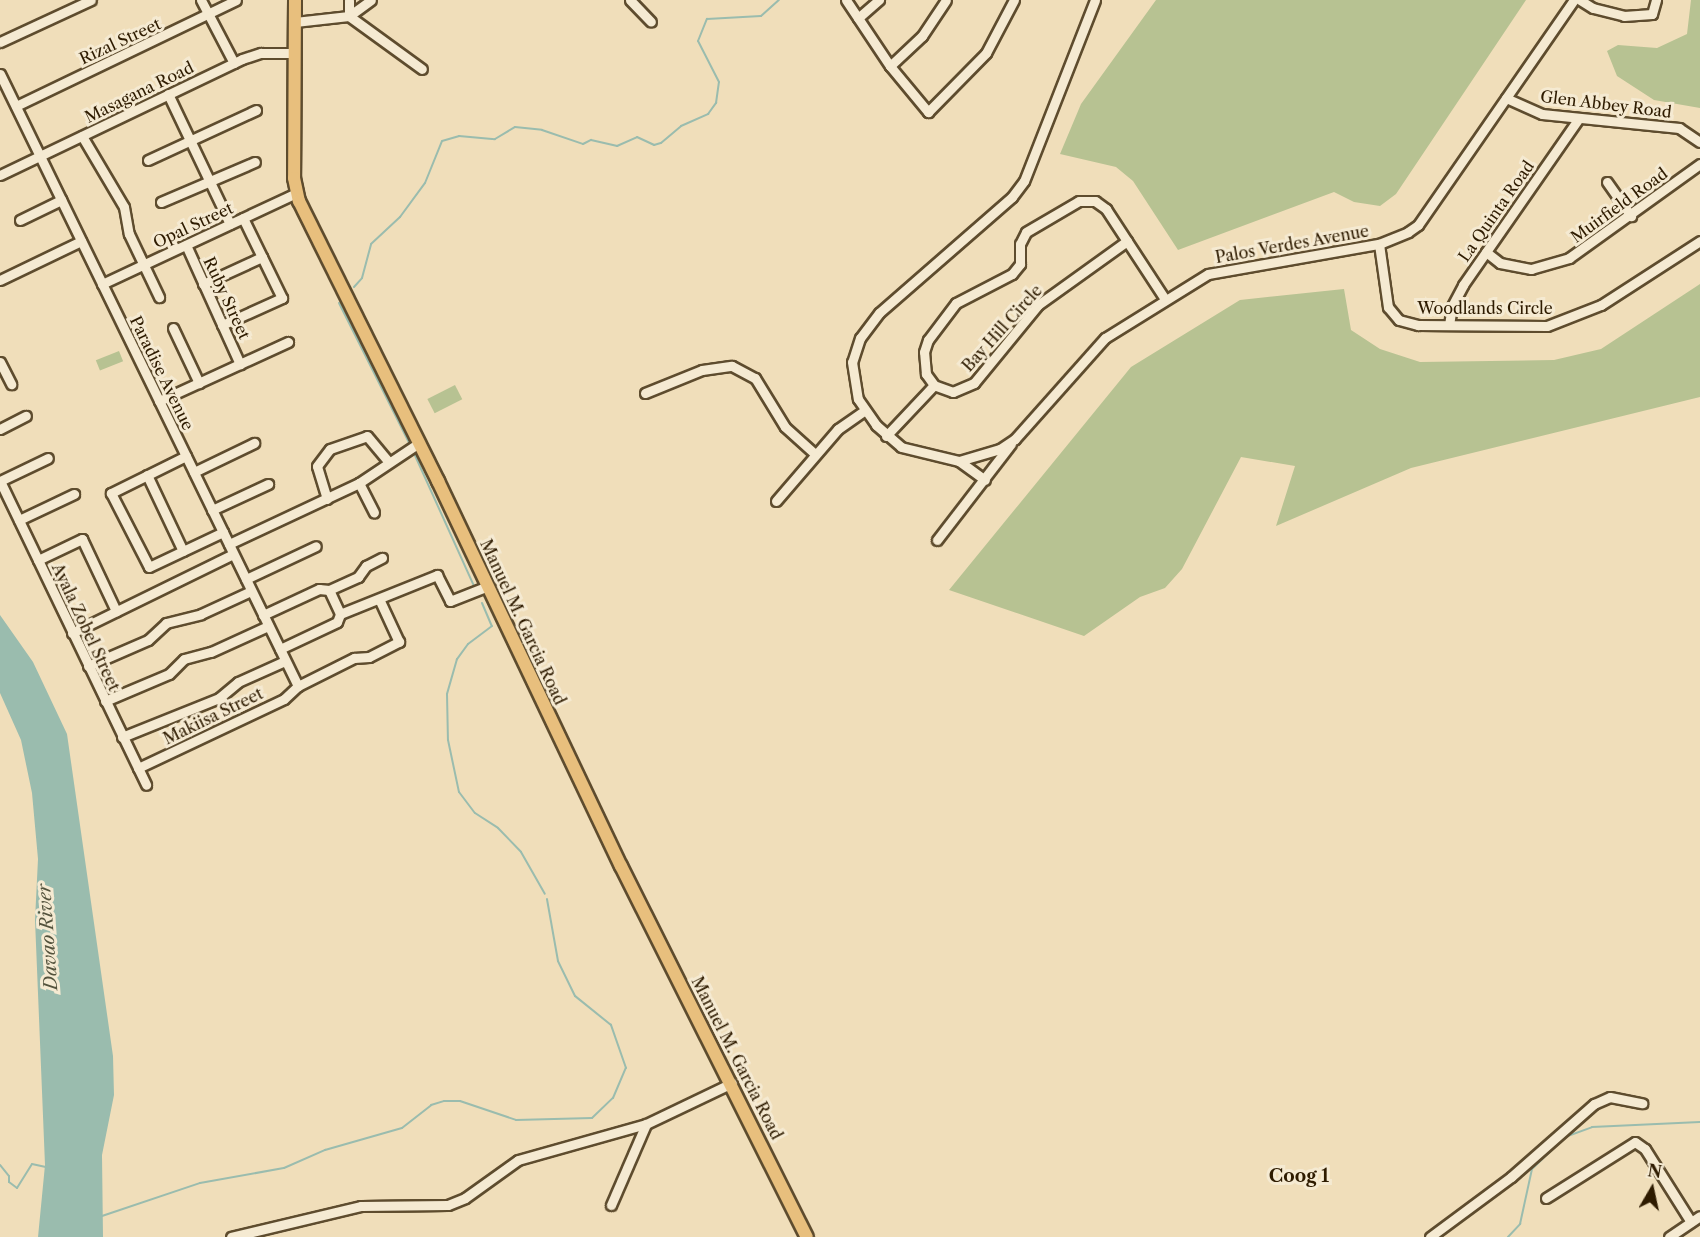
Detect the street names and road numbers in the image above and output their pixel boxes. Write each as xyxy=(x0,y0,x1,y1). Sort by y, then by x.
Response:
street label: Rizal Street xyxy=(76,14,164,68)
street label: Masagana Road xyxy=(81,57,197,127)
street label: Glen Abbey Road xyxy=(1539,86,1673,122)
street label: La Quinta Road xyxy=(1454,157,1538,265)
street label: Muirfield Road xyxy=(1567,164,1671,246)
street label: Opal Street xyxy=(150,198,236,252)
street label: Palos Verdes Avenue xyxy=(1213,221,1371,267)
street label: Ruby Street xyxy=(199,253,255,343)
street label: Bay Hill Circle xyxy=(958,280,1046,376)
street label: Woodlands Circle xyxy=(1417,298,1553,318)
street label: Paradise Avenue xyxy=(126,312,198,434)
street label: Manuel M. Garcia Road xyxy=(476,536,570,708)
street label: Ayala Zobel Street xyxy=(48,560,124,694)
street label: Makiisa Street xyxy=(160,684,266,748)
street label: Manuel M. Garcia Road xyxy=(688,973,786,1143)

